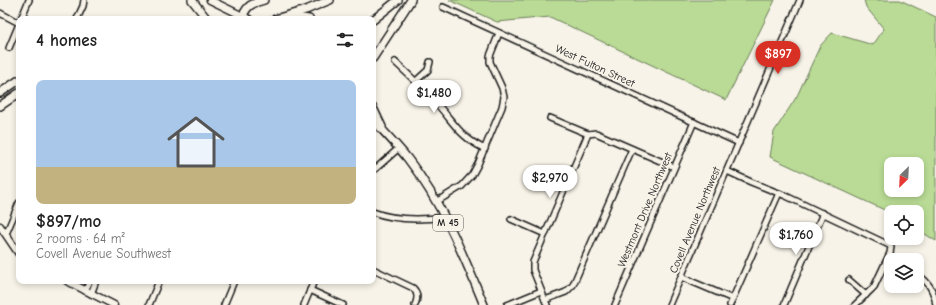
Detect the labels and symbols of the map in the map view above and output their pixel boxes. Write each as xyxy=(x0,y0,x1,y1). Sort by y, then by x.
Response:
pin: $897 xyxy=(754,41,802,75)
street label: West Fulton Street xyxy=(553,42,637,90)
pin: $1,480 xyxy=(401,80,467,114)
street label: Westmont Drive Northwest xyxy=(615,150,675,269)
north arrow xyxy=(884,157,924,197)
street label: Covell Avenue Northwest xyxy=(667,164,724,275)
pin: $2,970 xyxy=(517,165,583,199)
road number: M 45 xyxy=(433,215,463,231)
pin: $1,760 xyxy=(763,222,829,256)

